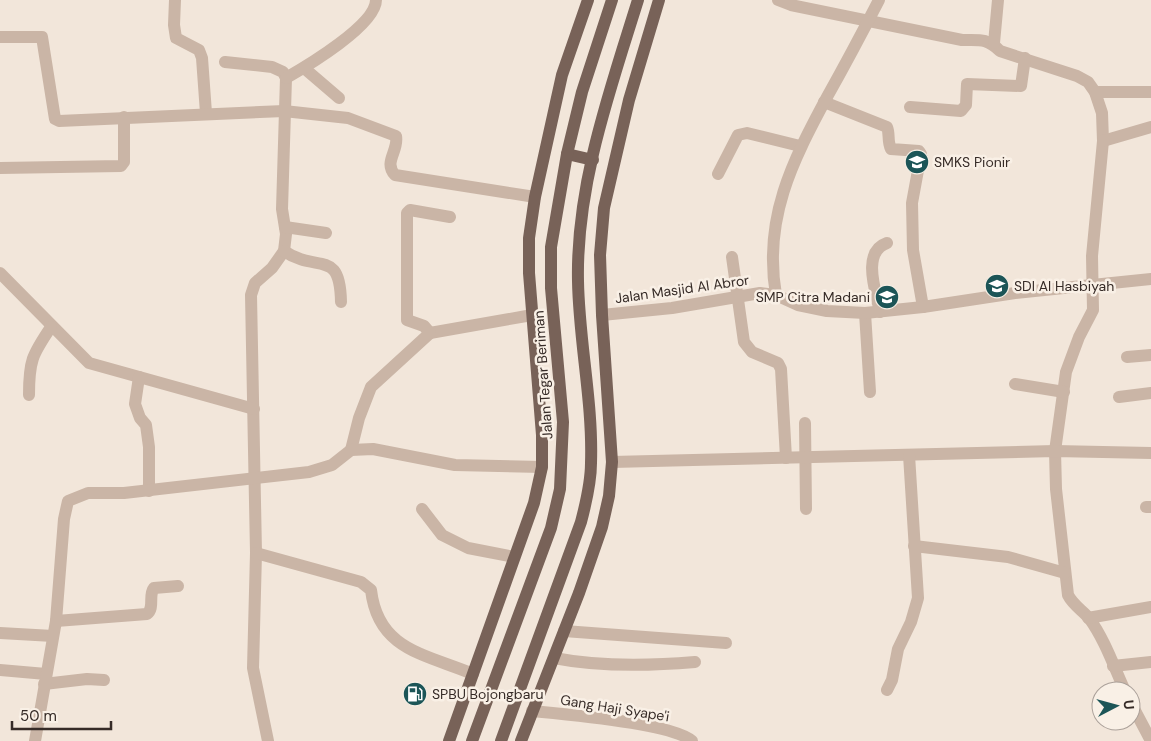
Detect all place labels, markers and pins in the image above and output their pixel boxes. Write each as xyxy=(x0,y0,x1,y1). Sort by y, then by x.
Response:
school or university icon: SMKS Pionir xyxy=(904,149,930,175)
place label: SMKS Pionir xyxy=(934,153,1010,171)
school or university icon: SDI Al Hasbiyah xyxy=(984,273,1010,299)
place label: SDI Al Hasbiyah xyxy=(1014,277,1114,295)
school or university icon: SMP Citra Madani xyxy=(874,284,900,310)
place label: SMP Citra Madani xyxy=(756,288,870,306)
fuel station icon: SPBU Bojongbaru xyxy=(402,681,428,707)
place label: SPBU Bojongbaru xyxy=(432,685,543,703)

